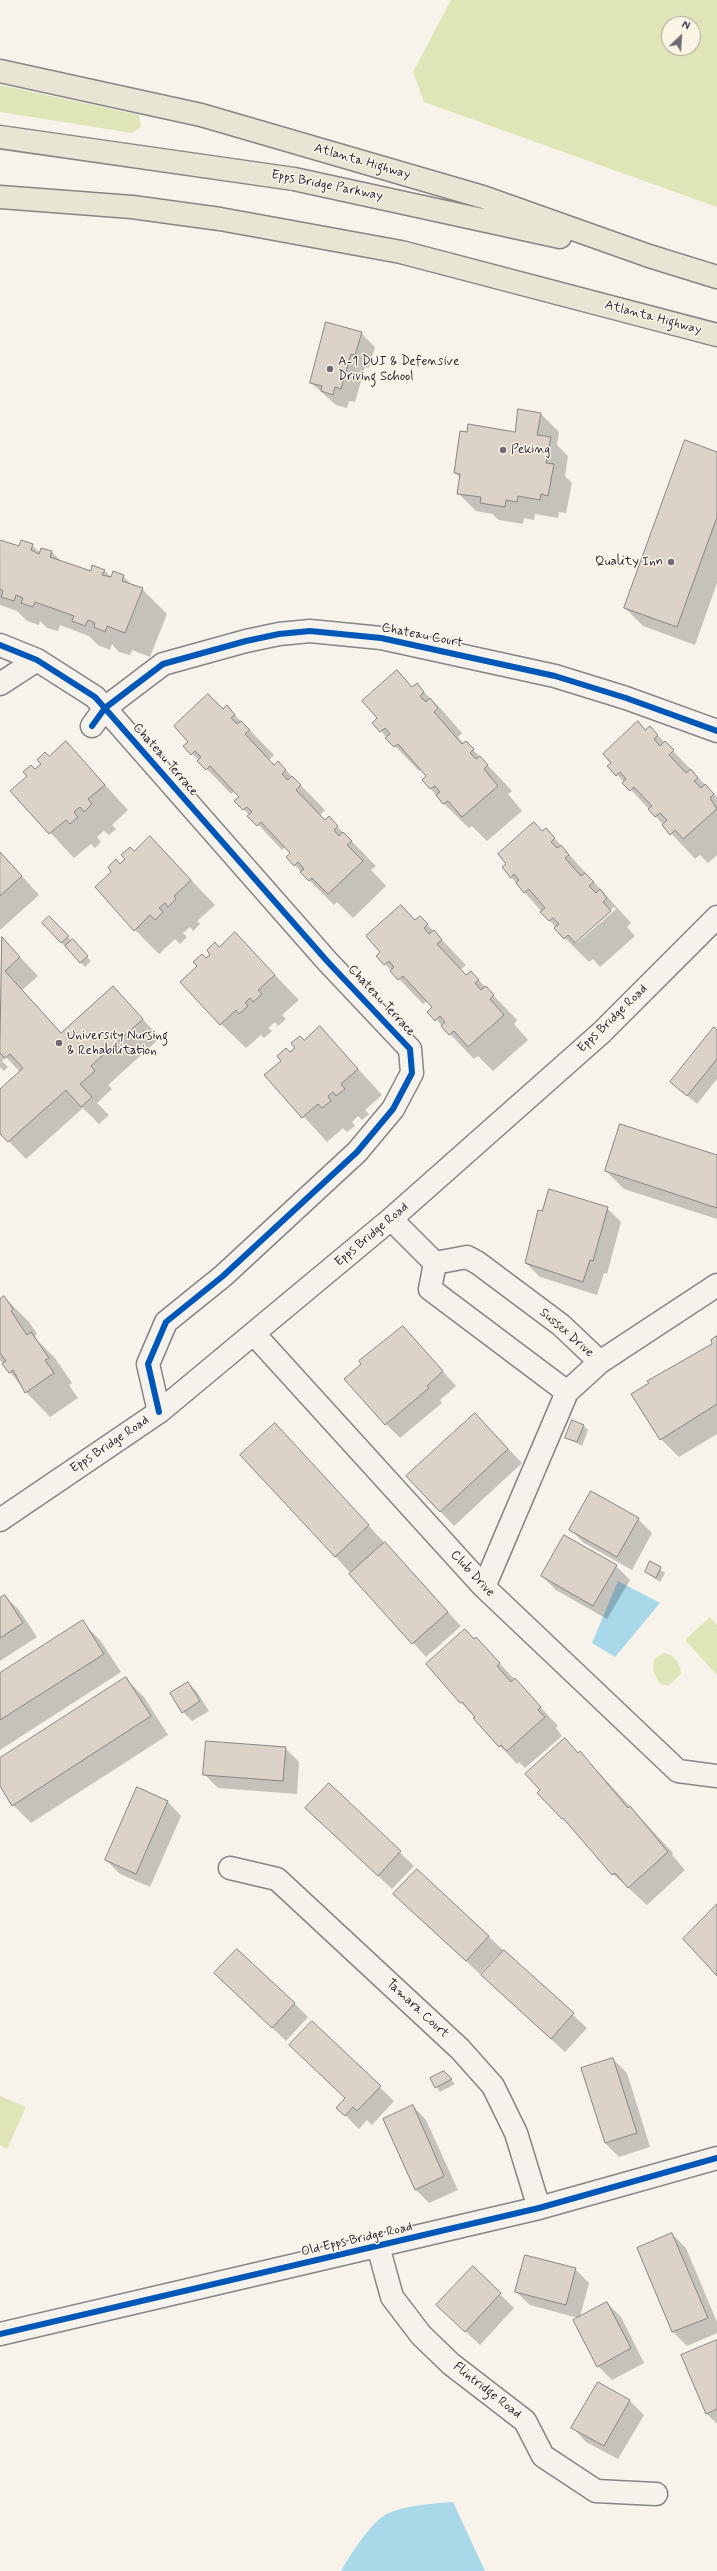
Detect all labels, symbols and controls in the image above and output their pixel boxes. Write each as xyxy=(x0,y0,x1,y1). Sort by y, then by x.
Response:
north arrow xyxy=(661,16,701,56)
text: N xyxy=(679,18,692,34)
street label: Atlanta Highway xyxy=(312,141,412,183)
street label: Epps Bridge Parkway xyxy=(270,168,384,204)
street label: Atlanta Highway xyxy=(603,298,703,338)
place label: A-1 DUI & Defensive Driving School xyxy=(338,354,459,385)
marker: A-1 DUI & Defensive Driving School xyxy=(325,364,335,374)
place label: Peking xyxy=(511,442,550,458)
marker: Peking xyxy=(498,445,508,455)
place label: Quality Inn xyxy=(595,554,663,570)
marker: Quality Inn xyxy=(666,557,676,567)
street label: Chateau Court xyxy=(380,620,464,652)
street label: Chateau Terrace xyxy=(129,720,201,800)
street label: Chateau Terrace xyxy=(344,962,418,1040)
street label: Epps Bridge Road xyxy=(575,982,651,1056)
place label: University Nursing & Rehabilitation xyxy=(67,1028,168,1059)
marker: University Nursing & Rehabilitation xyxy=(54,1038,64,1048)
street label: Epps Bridge Road xyxy=(332,1200,412,1270)
street label: Sussex Drive xyxy=(536,1305,596,1361)
street label: Epps Bridge Road xyxy=(68,1413,152,1477)
street label: Club Drive xyxy=(447,1548,497,1600)
street label: Tamara Court xyxy=(383,1976,451,2042)
street label: Old Epps Bridge Road xyxy=(300,2220,414,2260)
street label: Flintridge Road xyxy=(450,2360,524,2422)

